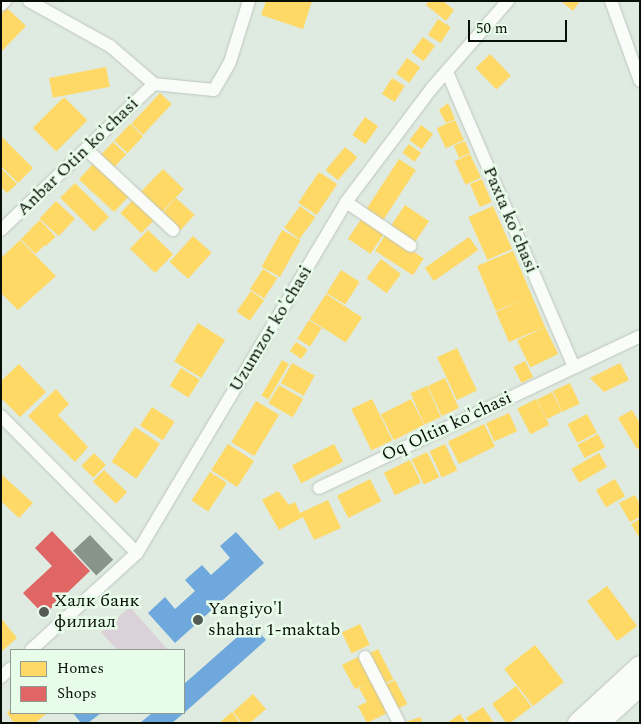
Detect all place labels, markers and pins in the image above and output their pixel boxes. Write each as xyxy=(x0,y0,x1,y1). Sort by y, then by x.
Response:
place label: Халк банк филиал xyxy=(54,591,140,634)
place label: Yangiyo'l shahar 1-maktab xyxy=(208,599,340,642)
marker: Халк банк филиал xyxy=(38,606,50,618)
marker: Yangiyo'l shahar 1-maktab xyxy=(192,614,204,626)

